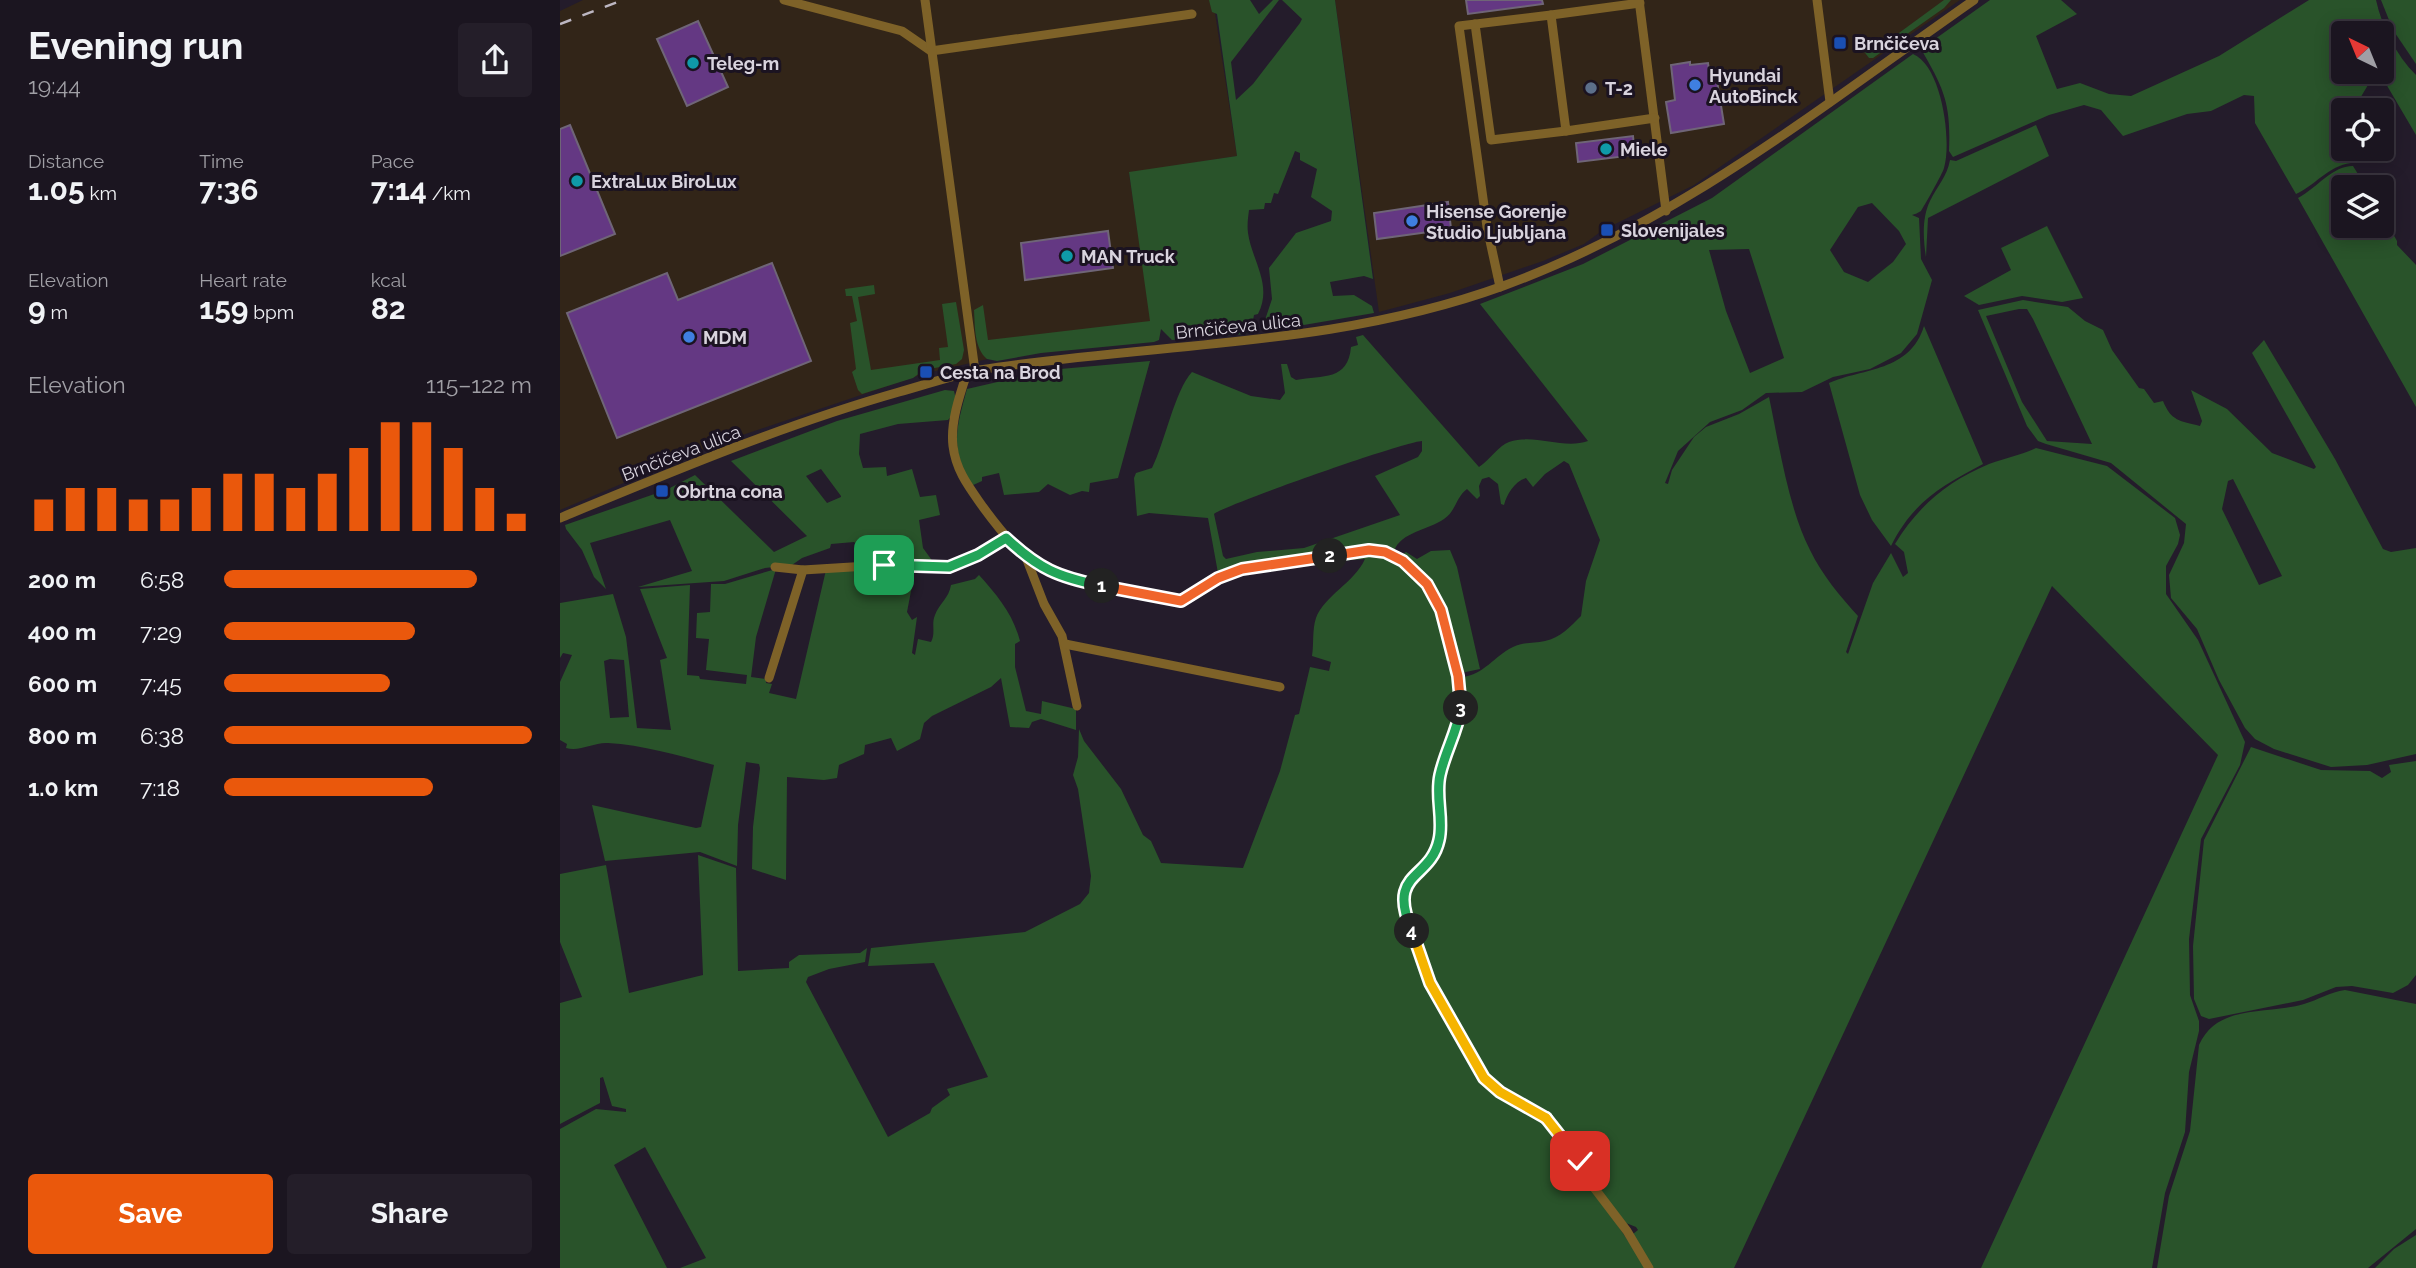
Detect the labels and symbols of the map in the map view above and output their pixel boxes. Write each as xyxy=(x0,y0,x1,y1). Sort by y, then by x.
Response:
north arrow xyxy=(2331,21,2394,84)
place label: Brnčičeva xyxy=(1854,33,1939,54)
marker: Brnčičeva xyxy=(1832,35,1848,51)
place label: Teleg-m xyxy=(707,53,779,74)
marker: Teleg-m xyxy=(685,55,701,71)
place label: Hyundai AutoBinck xyxy=(1709,65,1798,107)
marker: Hyundai AutoBinck xyxy=(1687,77,1703,93)
place label: T-2 xyxy=(1605,78,1633,99)
marker: T-2 xyxy=(1583,80,1599,96)
place label: Miele xyxy=(1620,139,1668,160)
marker: Miele xyxy=(1598,141,1614,157)
place label: ExtraLux BiroLux xyxy=(591,171,737,192)
marker: ExtraLux BiroLux xyxy=(569,173,585,189)
place label: Hisense Gorenje Studio Ljubljana xyxy=(1426,201,1567,243)
marker: Hisense Gorenje Studio Ljubljana xyxy=(1404,213,1420,229)
place label: Slovenijales xyxy=(1621,220,1725,241)
marker: Slovenijales xyxy=(1599,222,1615,238)
place label: MAN Truck xyxy=(1081,246,1176,267)
marker: MAN Truck xyxy=(1059,248,1075,264)
street label: Brnčičeva ulica xyxy=(1174,309,1302,343)
place label: MDM xyxy=(703,327,747,348)
marker: MDM xyxy=(681,329,697,345)
place label: Cesta na Brod xyxy=(940,362,1061,383)
marker: Cesta na Brod xyxy=(918,364,934,380)
street label: Brnčičeva ulica xyxy=(619,421,743,485)
place label: Obrtna cona xyxy=(676,481,783,502)
marker: Obrtna cona xyxy=(654,483,670,499)
pin xyxy=(854,535,914,595)
pin: 2 xyxy=(1312,538,1348,574)
pin: 1 xyxy=(1084,568,1120,604)
pin: 3 xyxy=(1444,690,1478,726)
pin: 4 xyxy=(1394,914,1430,948)
pin xyxy=(1550,1131,1610,1191)

